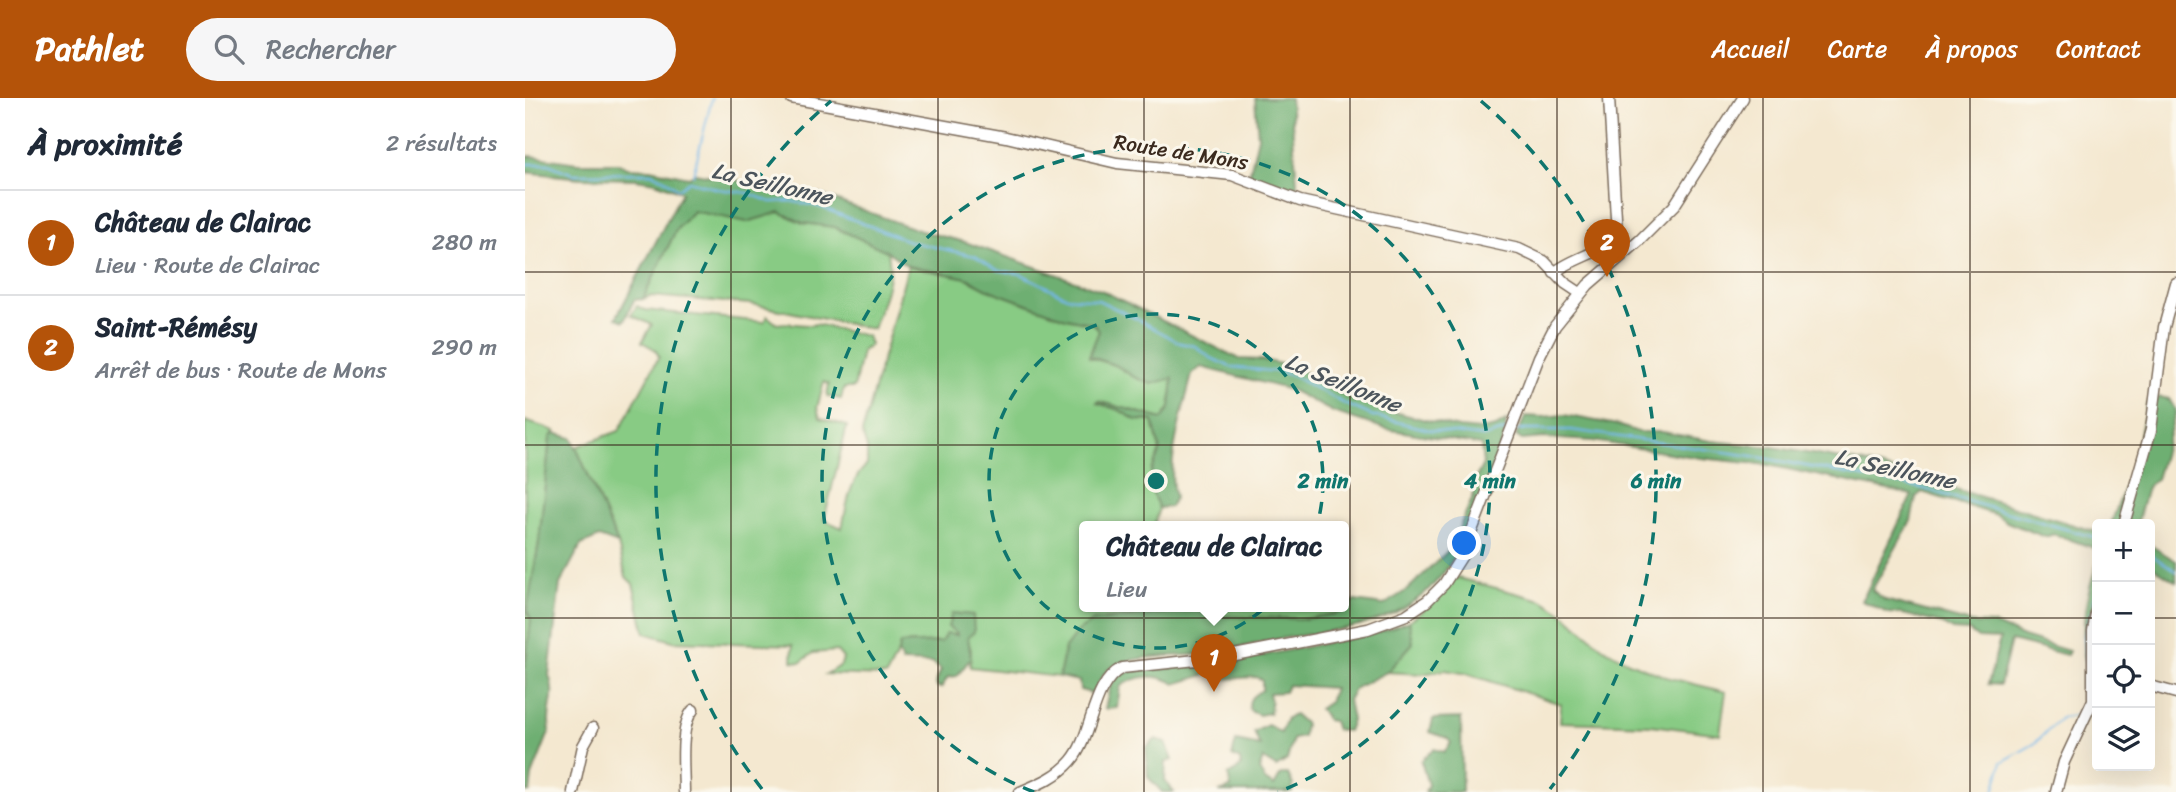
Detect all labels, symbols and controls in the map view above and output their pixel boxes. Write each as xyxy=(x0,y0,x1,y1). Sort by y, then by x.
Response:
search box xyxy=(186,18,676,81)
text: Pathlet xyxy=(35,20,144,78)
text: Rechercher xyxy=(266,26,396,72)
text: Accueil xyxy=(1711,28,1790,70)
text: Carte xyxy=(1828,28,1887,70)
text: À propos xyxy=(1925,28,2018,70)
text: Contact xyxy=(2056,28,2141,70)
icon: search xyxy=(210,30,248,68)
text: À proximité xyxy=(28,117,182,171)
text: 2 résultats xyxy=(386,123,497,164)
street label: Route de Mons xyxy=(1111,123,1251,181)
water label: La Seillonne xyxy=(708,150,838,218)
text: Château de Clairac xyxy=(95,199,311,245)
pin: 2 xyxy=(1584,219,1630,277)
text: 1 xyxy=(46,222,56,263)
text: 280 m xyxy=(432,222,497,263)
text: Lieu · Route de Clairac xyxy=(95,245,321,286)
text: Saint-Rémésy xyxy=(95,304,257,350)
text: 2 xyxy=(44,327,58,368)
text: 290 m xyxy=(431,327,497,368)
water label: La Seillonne xyxy=(1279,341,1409,426)
text: Arrêt de bus · Route de Mons xyxy=(95,350,387,391)
water label: La Seillonne xyxy=(1831,436,1961,502)
text: 2 min xyxy=(1297,462,1349,500)
text: 4 min xyxy=(1463,462,1517,500)
text: 6 min xyxy=(1630,462,1682,500)
centre of rings xyxy=(1144,469,1168,493)
map controls xyxy=(2092,519,2155,771)
button: + xyxy=(2092,519,2155,582)
popup xyxy=(1079,521,1349,612)
text: Château de Clairac xyxy=(1106,523,1322,569)
your location xyxy=(1447,526,1481,560)
text: Lieu xyxy=(1106,569,1147,610)
button: − xyxy=(2092,582,2155,645)
pin: 1 xyxy=(1191,634,1237,692)
button: locate xyxy=(2092,645,2155,708)
button: layers xyxy=(2092,708,2155,771)

